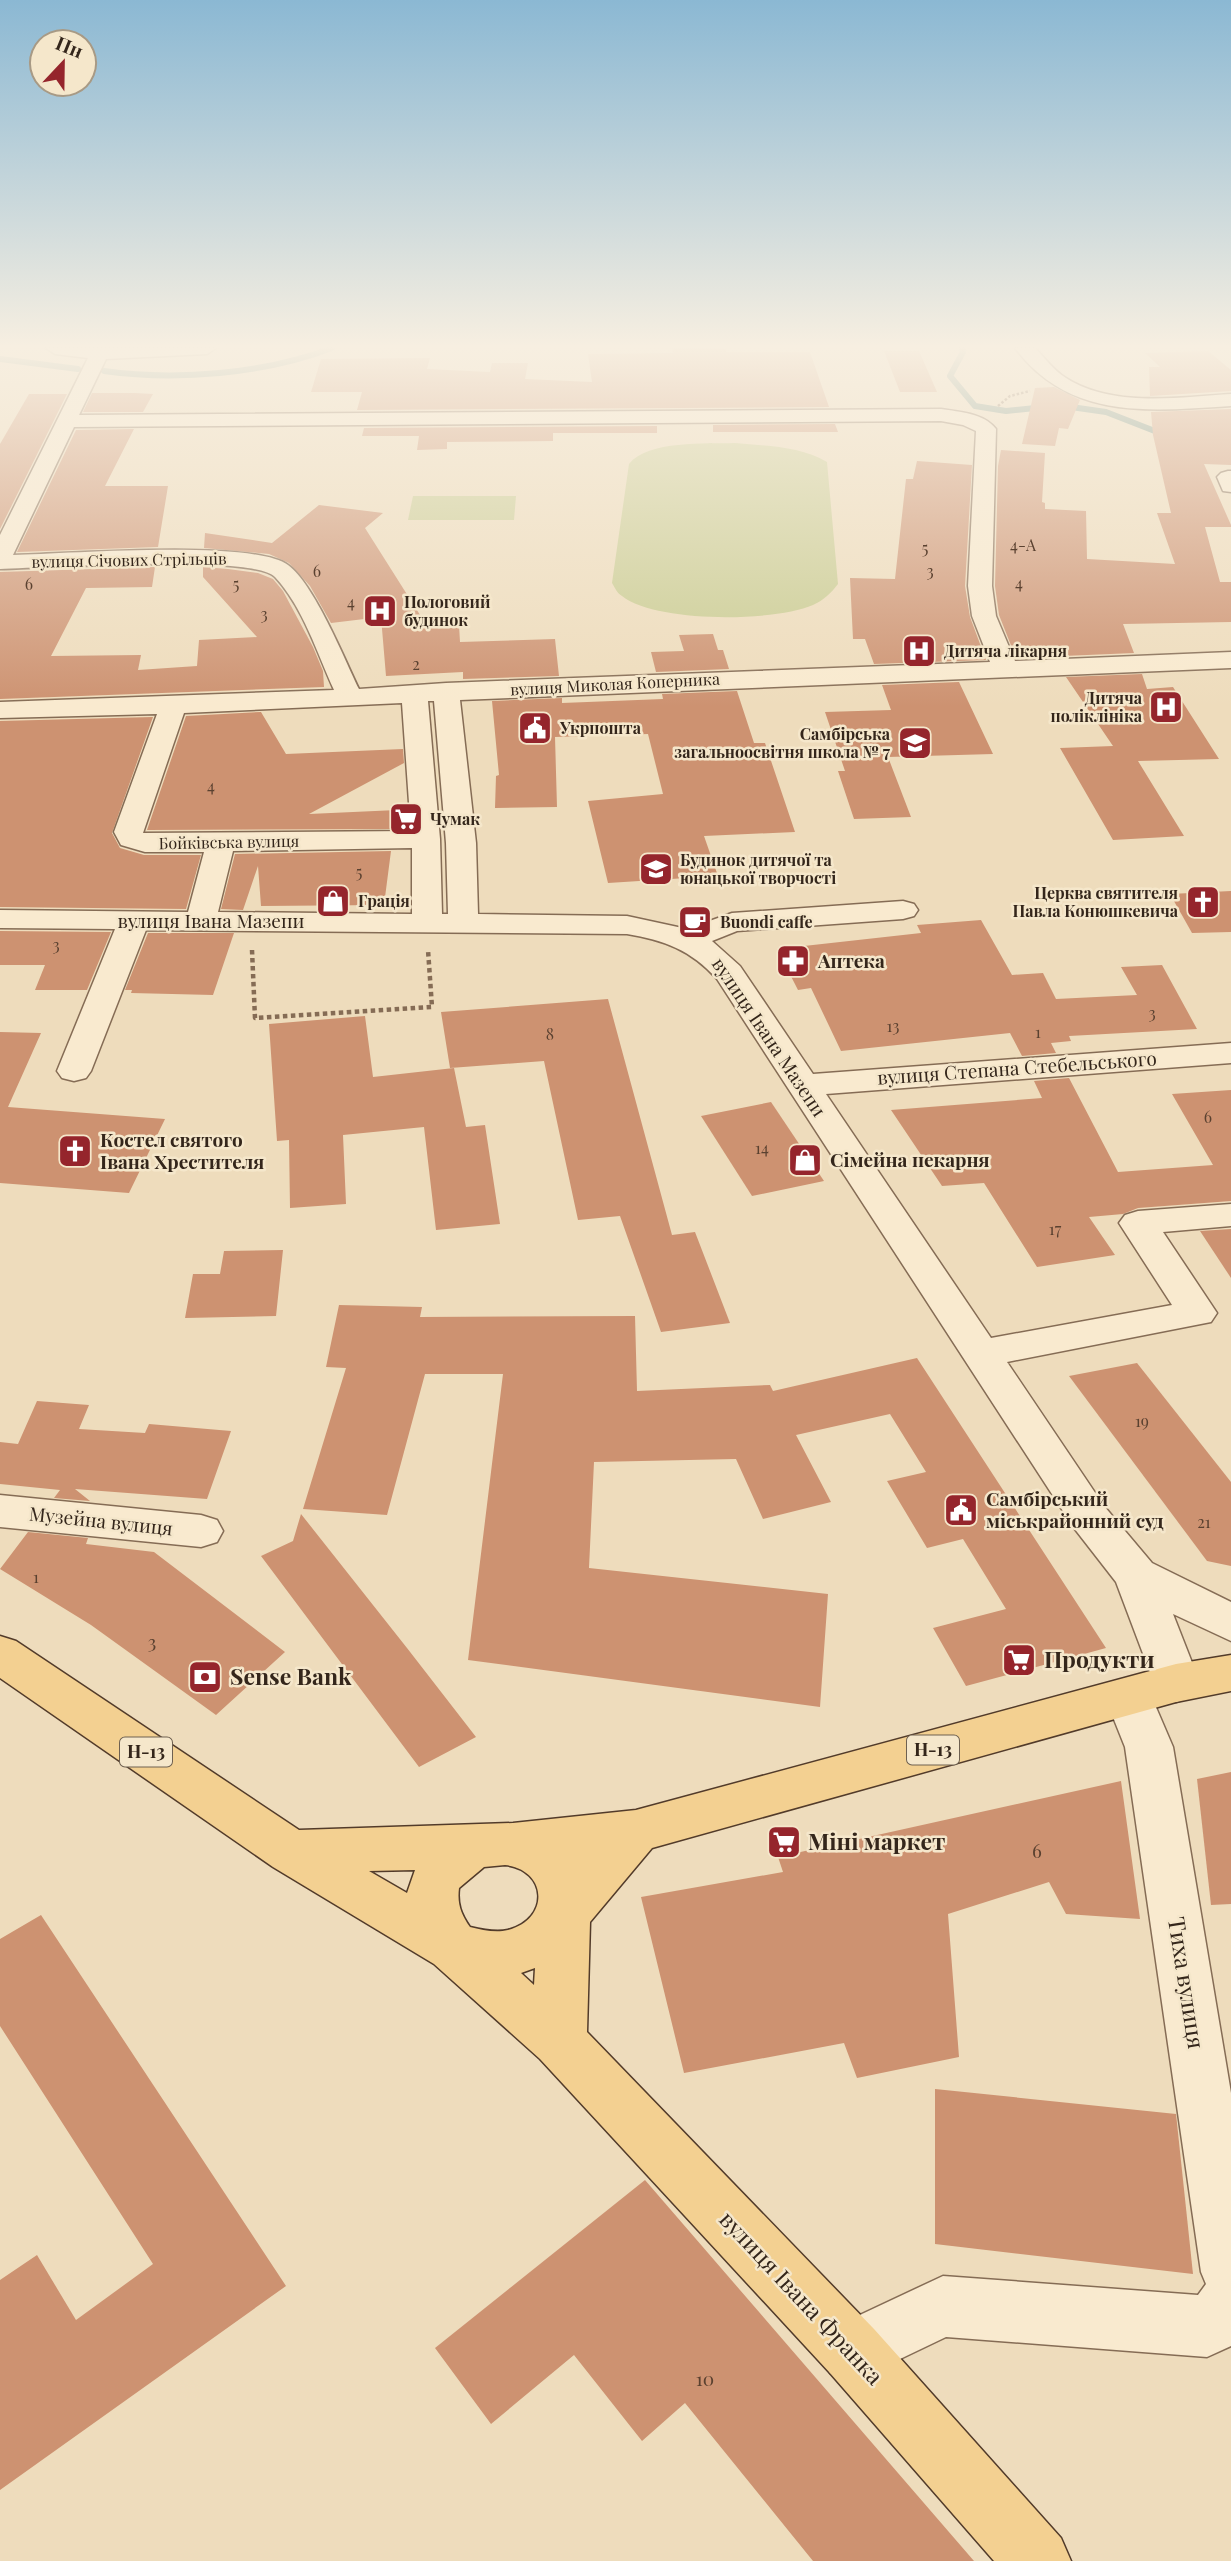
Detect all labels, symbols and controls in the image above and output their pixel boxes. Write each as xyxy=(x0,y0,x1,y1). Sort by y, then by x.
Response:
north arrow xyxy=(28,28,98,98)
text: Пн xyxy=(52,29,87,63)
house number: 4-А xyxy=(1010,534,1037,555)
house number: 5 xyxy=(922,537,928,558)
street label: вулиця Січових Стрільців xyxy=(31,547,227,572)
house number: 6 xyxy=(313,560,321,581)
house number: 3 xyxy=(926,560,934,581)
house number: 4 xyxy=(1015,572,1023,593)
house number: 6 xyxy=(25,573,33,594)
house number: 5 xyxy=(233,573,239,594)
house number: 4 xyxy=(347,591,355,612)
place label: Пологовий будинок xyxy=(404,591,491,630)
hospital icon: Пологовий будинок xyxy=(361,592,399,630)
house number: 3 xyxy=(260,603,268,624)
hospital icon: Дитяча лікарня xyxy=(900,632,938,670)
place label: Дитяча лікарня xyxy=(944,640,1067,661)
house number: 2 xyxy=(412,653,420,674)
street label: вулиця Миколая Коперника xyxy=(510,668,720,699)
place label: Дитяча поліклініка xyxy=(1051,687,1143,726)
hospital icon: Дитяча поліклініка xyxy=(1147,688,1185,726)
public building icon: Укрпошта xyxy=(516,709,554,747)
place label: Укрпошта xyxy=(559,717,642,738)
place label: Самбірська загальноосвітня школа № 7 xyxy=(674,723,891,762)
school or university icon: Самбірська загальноосвітня школа № 7 xyxy=(896,724,934,762)
house number: 4 xyxy=(207,775,215,796)
supermarket icon: Чумак xyxy=(387,800,425,838)
place label: Чумак xyxy=(430,808,480,829)
street label: Бойківська вулиця xyxy=(159,830,300,853)
place label: Будинок дитячої та юнацької творчості xyxy=(680,849,836,888)
school or university icon: Будинок дитячої та юнацької творчості xyxy=(637,850,675,888)
house number: 5 xyxy=(356,861,362,882)
shop icon: Грація xyxy=(314,882,352,920)
place label: Церква святителя Павла Конюшкевича xyxy=(1012,882,1179,921)
church icon: Церква святителя Павла Конюшкевича xyxy=(1184,883,1222,921)
place label: Грація xyxy=(358,890,410,911)
cafe icon: Buondi caffe xyxy=(676,903,714,941)
street label: вулиця Івана Мазепи xyxy=(118,907,305,933)
place label: Buondi caffe xyxy=(720,911,813,932)
house number: 3 xyxy=(52,934,60,955)
pharmacy icon: Аптека xyxy=(774,942,812,980)
place label: Аптека xyxy=(817,947,885,973)
street label: вулиця Івана Мазепи xyxy=(707,952,833,1121)
house number: 3 xyxy=(1148,1002,1156,1023)
house number: 13 xyxy=(887,1015,899,1036)
house number: 1 xyxy=(1035,1021,1041,1042)
house number: 8 xyxy=(546,1023,554,1044)
street label: вулиця Степана Стебельського xyxy=(876,1044,1158,1090)
house number: 6 xyxy=(1204,1106,1212,1127)
place label: Костел святого Івана Хрестителя xyxy=(100,1126,264,1174)
church icon: Костел святого Івана Хрестителя xyxy=(56,1132,94,1170)
house number: 14 xyxy=(755,1137,769,1158)
shop icon: Сімейна пекарня xyxy=(786,1141,824,1179)
place label: Сімейна пекарня xyxy=(830,1146,990,1172)
house number: 17 xyxy=(1049,1218,1062,1239)
house number: 19 xyxy=(1135,1410,1149,1431)
place label: Самбірський міськрайонний суд xyxy=(986,1485,1164,1533)
public building icon: Самбірський міськрайонний суд xyxy=(942,1491,980,1529)
street label: Музейна вулиця xyxy=(28,1500,174,1540)
house number: 21 xyxy=(1197,1511,1211,1532)
house number: 1 xyxy=(33,1566,39,1587)
house number: 3 xyxy=(148,1628,156,1654)
supermarket icon: Продукти xyxy=(1000,1641,1038,1679)
place label: Продукти xyxy=(1044,1643,1155,1674)
bank icon: Sense Bank xyxy=(186,1658,224,1696)
place label: Sense Bank xyxy=(230,1660,352,1691)
road number: Н-13 xyxy=(907,1736,959,1764)
road number: Н-13 xyxy=(120,1737,172,1766)
supermarket icon: Міні маркет xyxy=(765,1823,803,1861)
place label: Міні маркет xyxy=(808,1825,946,1856)
house number: 6 xyxy=(1032,1837,1042,1863)
street label: Тиха вулиця xyxy=(1162,1915,1213,2051)
street label: вулиця Івана Франка xyxy=(713,2203,891,2391)
house number: 10 xyxy=(696,2365,714,2391)

